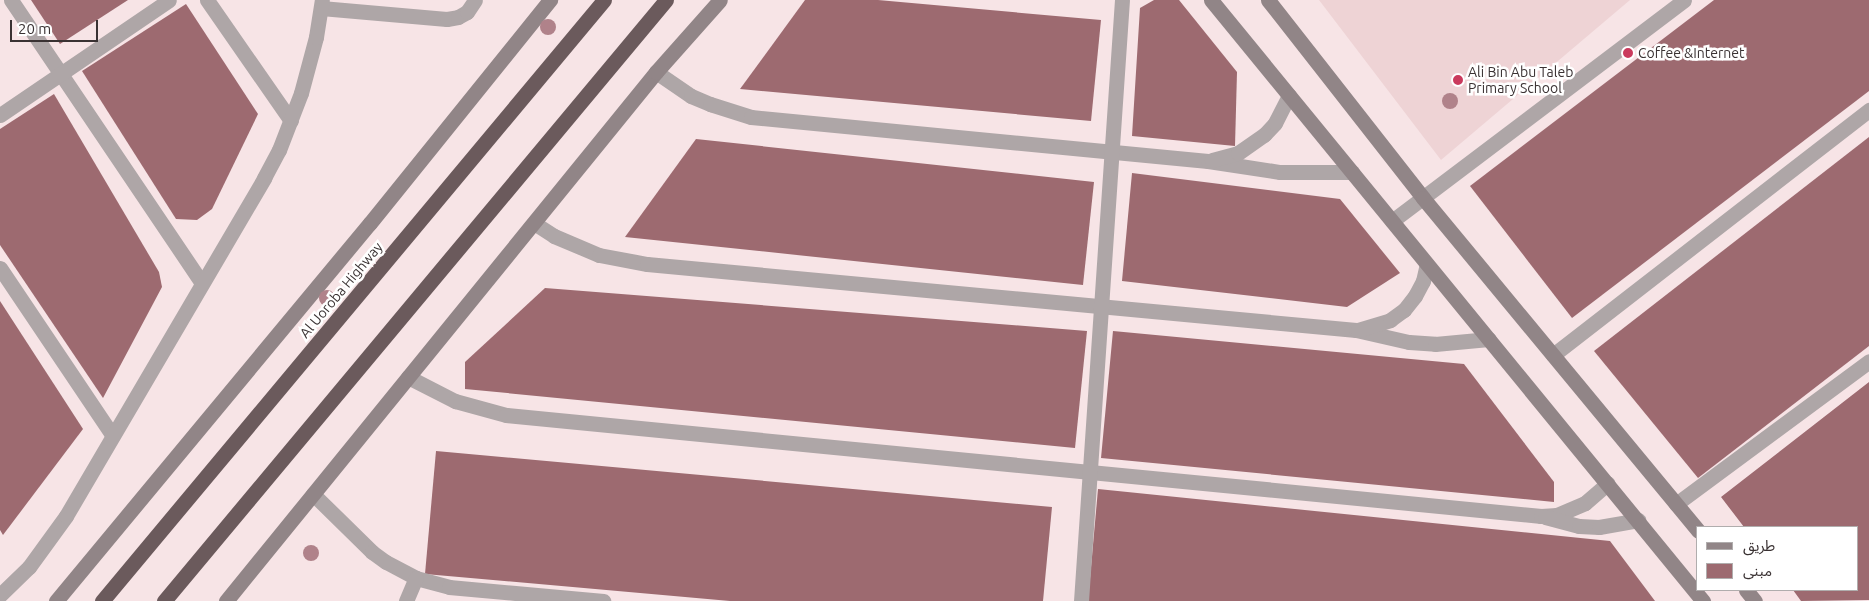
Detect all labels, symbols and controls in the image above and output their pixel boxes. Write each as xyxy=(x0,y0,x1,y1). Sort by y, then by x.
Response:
scale bar xyxy=(12,10,100,42)
text: 20 m xyxy=(18,20,51,37)
place label: Coffee &Internet xyxy=(1638,45,1745,61)
marker: Coffee &Internet xyxy=(1622,47,1634,59)
place label: Ali Bin Abu Taleb Primary School xyxy=(1468,64,1573,96)
marker: Ali Bin Abu Taleb Primary School xyxy=(1452,74,1464,86)
street label: Al Uoroba Highway xyxy=(296,239,386,341)
legend xyxy=(1696,526,1859,591)
text: طريق xyxy=(1743,537,1775,554)
text: مبنى xyxy=(1743,562,1772,579)

